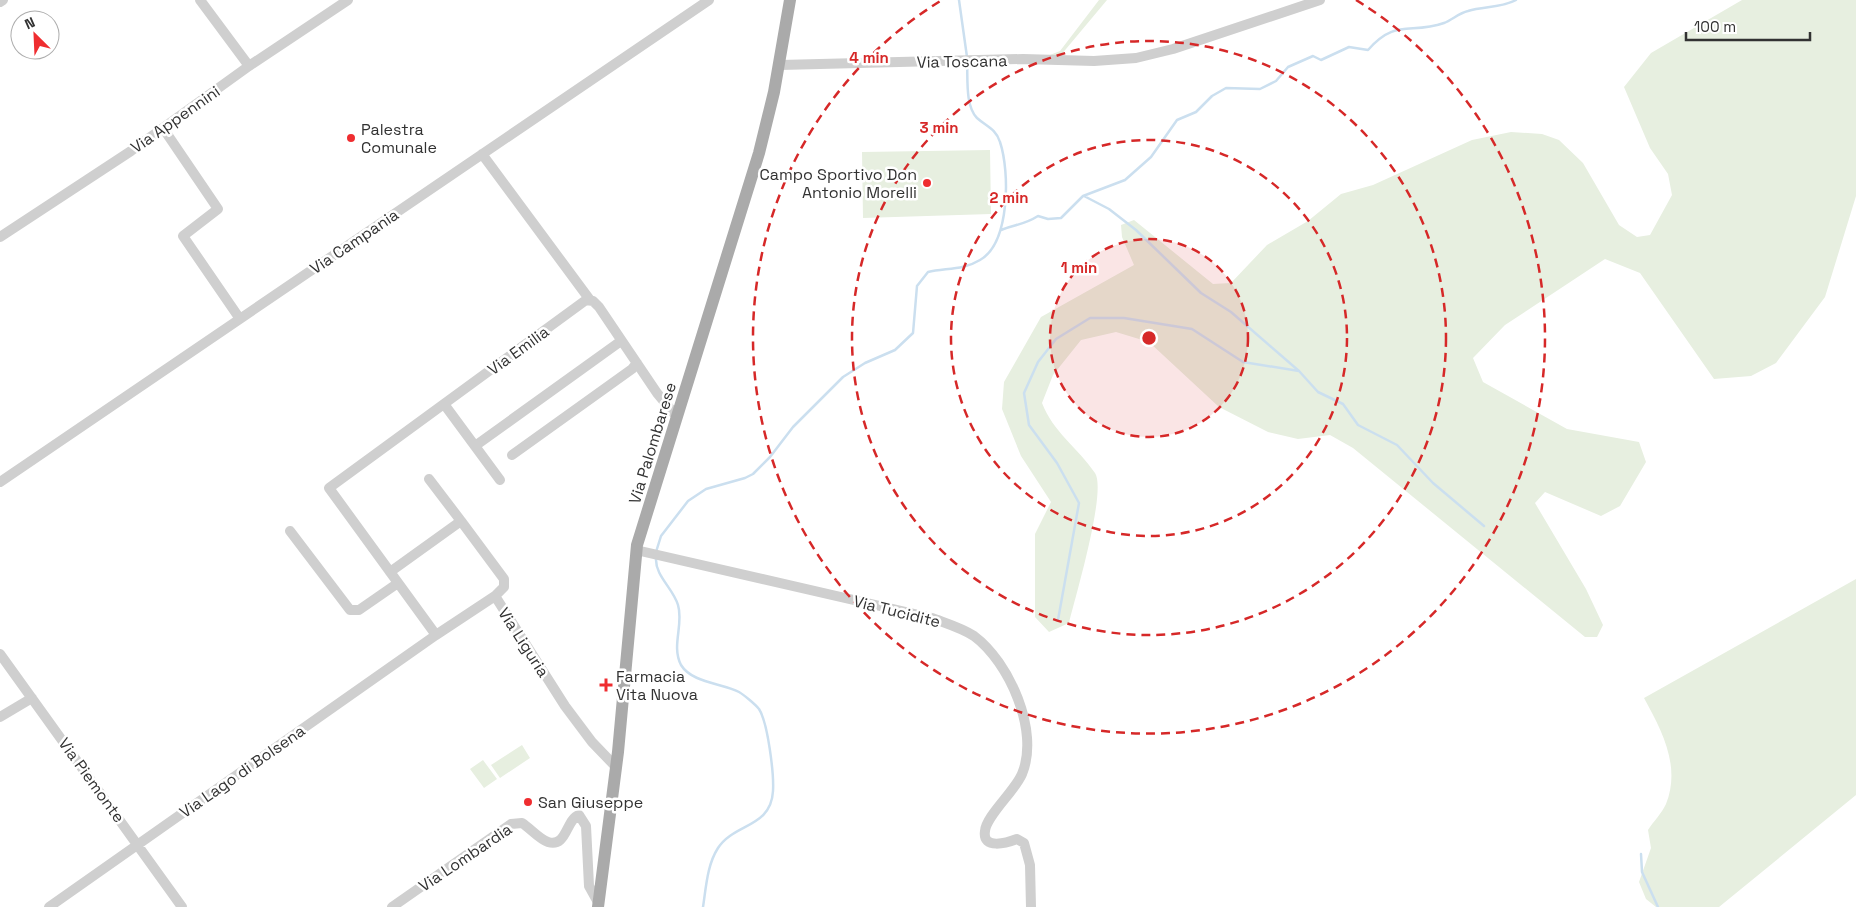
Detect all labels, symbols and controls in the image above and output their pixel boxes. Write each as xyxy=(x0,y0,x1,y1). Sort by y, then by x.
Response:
north arrow xyxy=(10,10,60,60)
scale bar xyxy=(1686,10,1810,42)
text: N xyxy=(22,13,38,33)
text: 100 m xyxy=(1694,17,1736,36)
text: 4 min xyxy=(849,48,889,67)
street label: Via Toscana xyxy=(917,50,1007,73)
street label: Via Appennini xyxy=(127,81,224,158)
text: 3 min xyxy=(920,118,958,137)
place label: Palestra Comunale xyxy=(361,119,437,158)
marker: Palestra Comunale xyxy=(345,132,357,144)
place label: Campo Sportivo Don Antonio Morelli xyxy=(760,164,917,203)
marker: Campo Sportivo Don Antonio Morelli xyxy=(921,177,933,189)
text: 2 min xyxy=(990,188,1028,207)
street label: Via Campania xyxy=(306,204,403,279)
text: 1 min xyxy=(1061,258,1097,277)
street label: Via Emilia xyxy=(483,321,553,380)
centre of rings xyxy=(1140,329,1158,347)
street label: Via Palombarese xyxy=(624,380,681,506)
street label: Via Tucidite xyxy=(851,591,943,632)
street label: Via Liguria xyxy=(493,603,554,681)
place label: Farmacia Vita Nuova xyxy=(616,666,698,705)
marker: Farmacia Vita Nuova xyxy=(600,679,612,691)
street label: Via Lago di Bolsena xyxy=(175,720,309,823)
street label: Via Piemonte xyxy=(54,734,129,827)
place label: San Giuseppe xyxy=(538,792,643,813)
marker: San Giuseppe xyxy=(522,796,534,808)
street label: Via Lombardia xyxy=(415,818,516,896)

